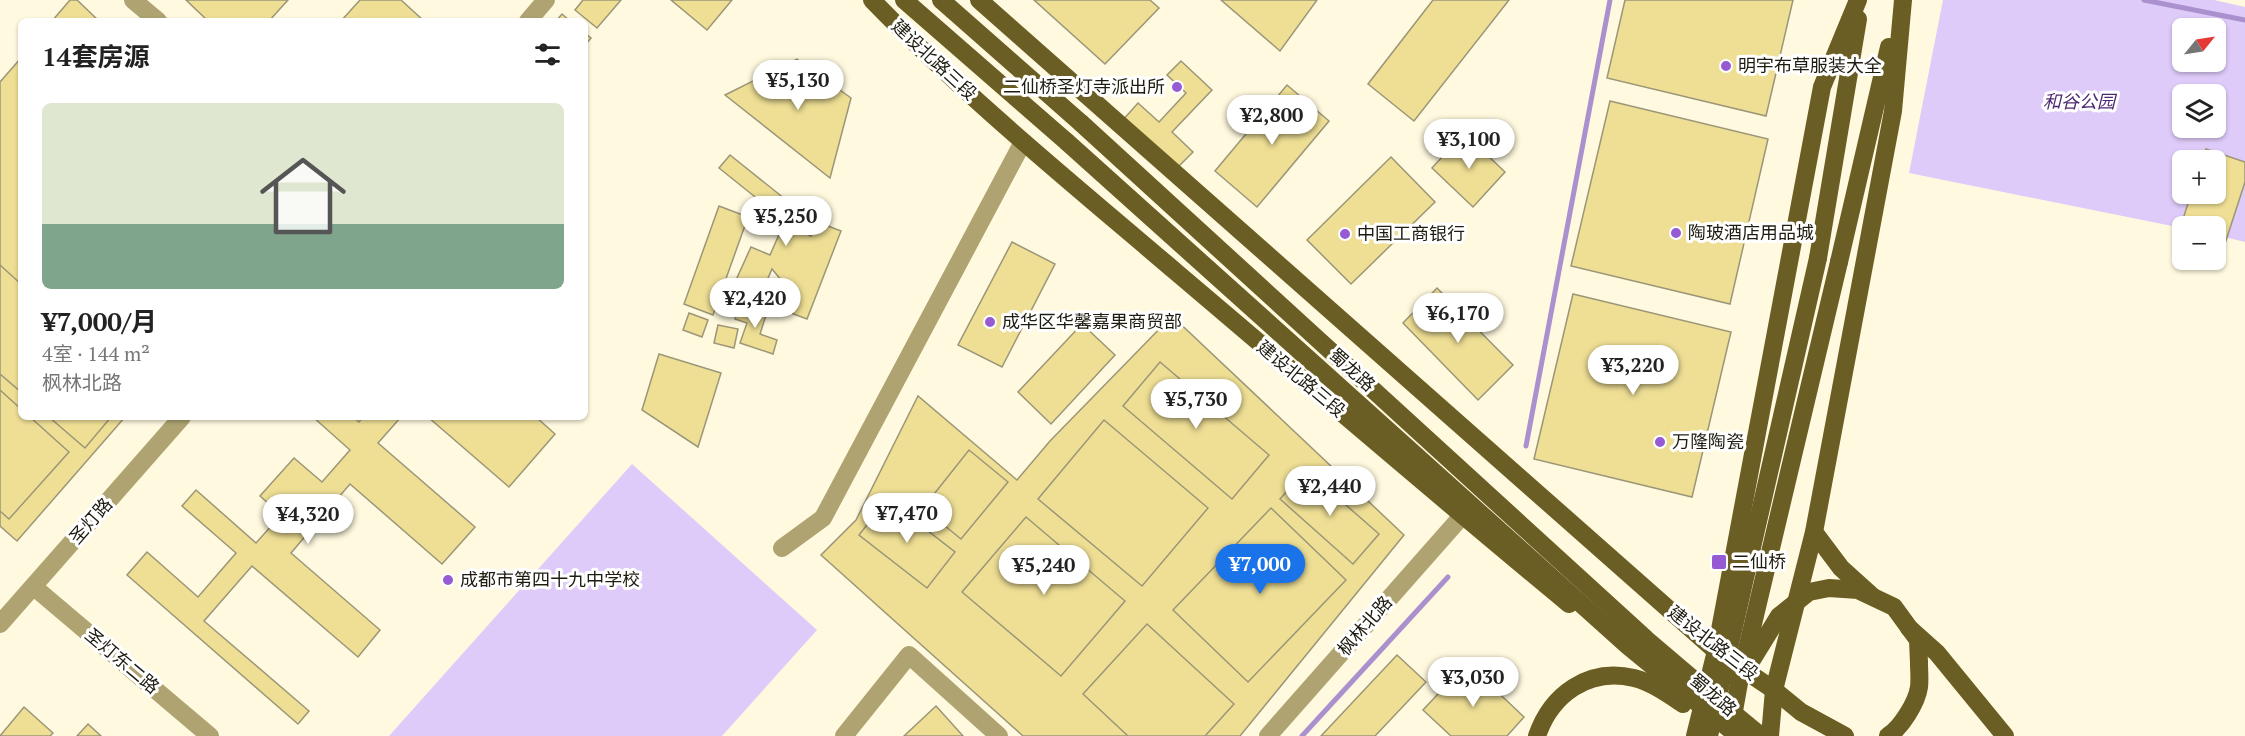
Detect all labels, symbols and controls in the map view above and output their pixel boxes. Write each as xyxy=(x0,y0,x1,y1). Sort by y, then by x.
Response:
street label: 建设北路三段 xyxy=(887,14,982,105)
north arrow xyxy=(2172,18,2226,72)
map controls xyxy=(2172,18,2226,270)
icon: filters xyxy=(531,38,564,71)
text: 14套房源 xyxy=(42,39,149,73)
place label: 明宇布草服装大全 xyxy=(1738,53,1882,77)
marker: 明宇布草服装大全 xyxy=(1719,59,1733,73)
pin: ¥5,130 xyxy=(749,60,847,111)
text: ¥5,130 xyxy=(767,66,829,93)
place label: 二仙桥圣灯寺派出所 xyxy=(1003,74,1165,98)
marker: 二仙桥圣灯寺派出所 xyxy=(1170,80,1184,94)
button: layers xyxy=(2172,84,2226,138)
park label: 和谷公园 xyxy=(2043,89,2118,113)
pin: ¥2,800 xyxy=(1223,95,1321,146)
text: ¥2,800 xyxy=(1241,101,1303,128)
pin: ¥3,100 xyxy=(1420,119,1518,170)
text: ¥3,100 xyxy=(1438,125,1500,152)
icon: home xyxy=(249,142,357,250)
button: + xyxy=(2172,150,2226,204)
pin: ¥5,250 xyxy=(737,196,835,247)
text: ¥5,250 xyxy=(755,202,817,229)
button: − xyxy=(2172,216,2226,270)
place label: 陶玻酒店用品城 xyxy=(1688,220,1814,244)
place label: 中国工商银行 xyxy=(1357,221,1465,245)
marker: 陶玻酒店用品城 xyxy=(1669,226,1683,240)
marker: 中国工商银行 xyxy=(1338,227,1352,241)
pin: ¥2,420 xyxy=(706,278,804,329)
text: ¥2,420 xyxy=(724,284,786,311)
pin: ¥6,170 xyxy=(1409,293,1507,344)
text: ¥6,170 xyxy=(1427,299,1489,326)
text: ¥7,000/月 xyxy=(42,304,157,338)
place label: 成华区华馨嘉果商贸部 xyxy=(1002,309,1182,333)
marker: 成华区华馨嘉果商贸部 xyxy=(983,315,997,329)
street label: 建设北路三段 xyxy=(1253,334,1351,422)
text: 4室 · 144 m² xyxy=(42,340,150,367)
street label: 蜀龙路 xyxy=(1325,342,1381,396)
pin: ¥3,220 xyxy=(1584,345,1682,396)
text: ¥3,220 xyxy=(1602,351,1664,378)
text: 枫林北路 xyxy=(42,369,122,396)
pin: ¥5,730 xyxy=(1147,379,1245,430)
text: ¥5,730 xyxy=(1165,385,1227,412)
place label: 万隆陶瓷 xyxy=(1672,429,1744,453)
marker: 万隆陶瓷 xyxy=(1653,435,1667,449)
pin: ¥2,440 xyxy=(1281,466,1379,517)
text: ¥2,440 xyxy=(1299,472,1361,499)
street label: 圣灯路 xyxy=(63,492,117,549)
pin: ¥7,470 xyxy=(858,493,956,544)
pin: ¥4,320 xyxy=(259,494,357,545)
text: ¥7,470 xyxy=(876,499,938,526)
text: ¥4,320 xyxy=(277,500,339,527)
pin: ¥7,000 xyxy=(1211,544,1309,595)
pin: ¥5,240 xyxy=(995,545,1093,596)
place label: 二仙桥 xyxy=(1732,549,1786,573)
text: ¥7,000 xyxy=(1229,550,1291,577)
text: ¥5,240 xyxy=(1013,551,1075,578)
marker: 二仙桥 xyxy=(1710,553,1728,571)
place label: 成都市第四十九中学校 xyxy=(460,567,640,591)
marker: 成都市第四十九中学校 xyxy=(441,573,455,587)
street label: 枫林北路 xyxy=(1332,590,1397,660)
street label: 建设北路三段 xyxy=(1664,600,1764,685)
street label: 圣灯东二路 xyxy=(80,622,165,698)
pin: ¥3,030 xyxy=(1424,657,1522,708)
text: ¥3,030 xyxy=(1442,663,1504,690)
street label: 蜀龙路 xyxy=(1685,668,1742,721)

